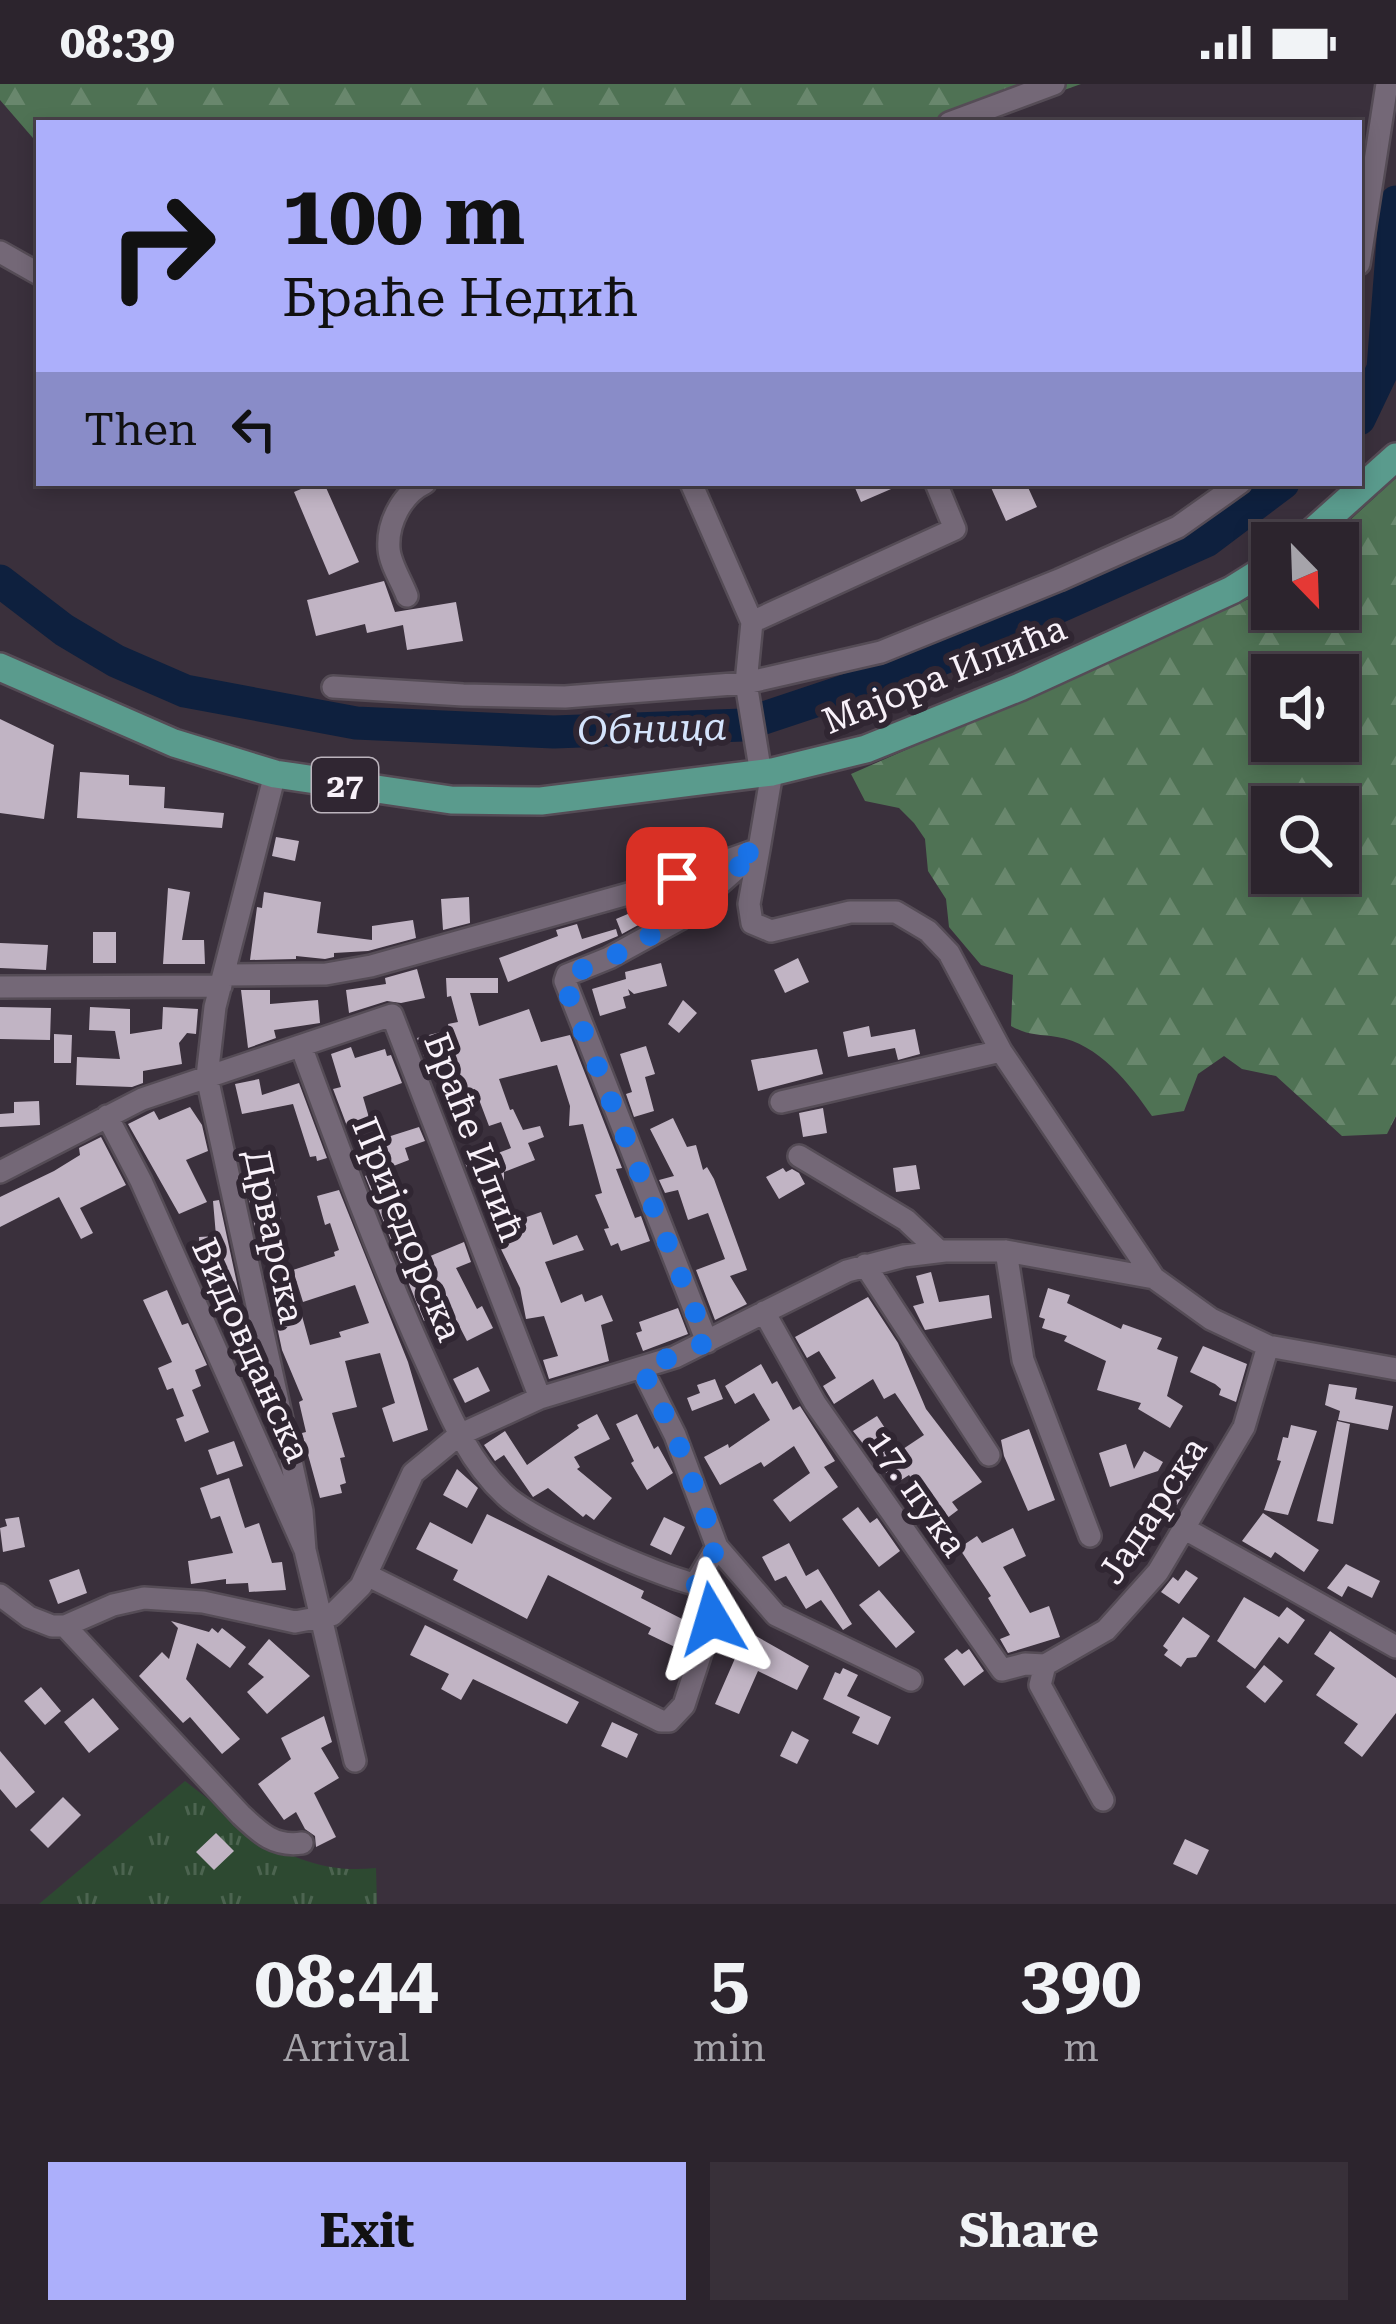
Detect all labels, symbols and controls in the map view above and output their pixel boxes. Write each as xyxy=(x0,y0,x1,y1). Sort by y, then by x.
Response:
text: 08:39 xyxy=(60,16,175,69)
text: 100 m xyxy=(282,166,525,264)
icon: right xyxy=(84,168,240,324)
text: Браће Недић xyxy=(282,266,638,329)
icon: left xyxy=(221,396,287,462)
text: Then xyxy=(84,403,197,456)
north arrow xyxy=(1251,522,1359,630)
map controls xyxy=(1251,522,1359,894)
street label: Мајора Илића xyxy=(817,607,1073,743)
button: sound xyxy=(1251,654,1359,762)
water label: Обница xyxy=(576,703,728,755)
road number: 27 xyxy=(312,758,378,812)
button: search xyxy=(1251,786,1359,894)
pin xyxy=(626,827,728,929)
icon: arrive xyxy=(644,845,710,911)
street label: Браће Илић xyxy=(415,1028,533,1247)
street label: Приједорска xyxy=(343,1111,471,1348)
street label: Дрварска xyxy=(235,1145,313,1328)
street label: Видовданска xyxy=(183,1232,319,1469)
street label: 17. пука xyxy=(859,1423,976,1565)
street label: Јадарска xyxy=(1090,1429,1216,1592)
position arrow xyxy=(649,1556,775,1682)
text: 08:44 xyxy=(255,1940,438,2025)
text: 5 xyxy=(709,1940,750,2025)
text: 390 xyxy=(1021,1940,1141,2025)
text: Arrival xyxy=(283,2025,410,2071)
text: min xyxy=(693,2025,766,2071)
text: m xyxy=(1063,2025,1099,2071)
button: Exit xyxy=(48,2162,686,2300)
button: Share xyxy=(710,2162,1348,2300)

